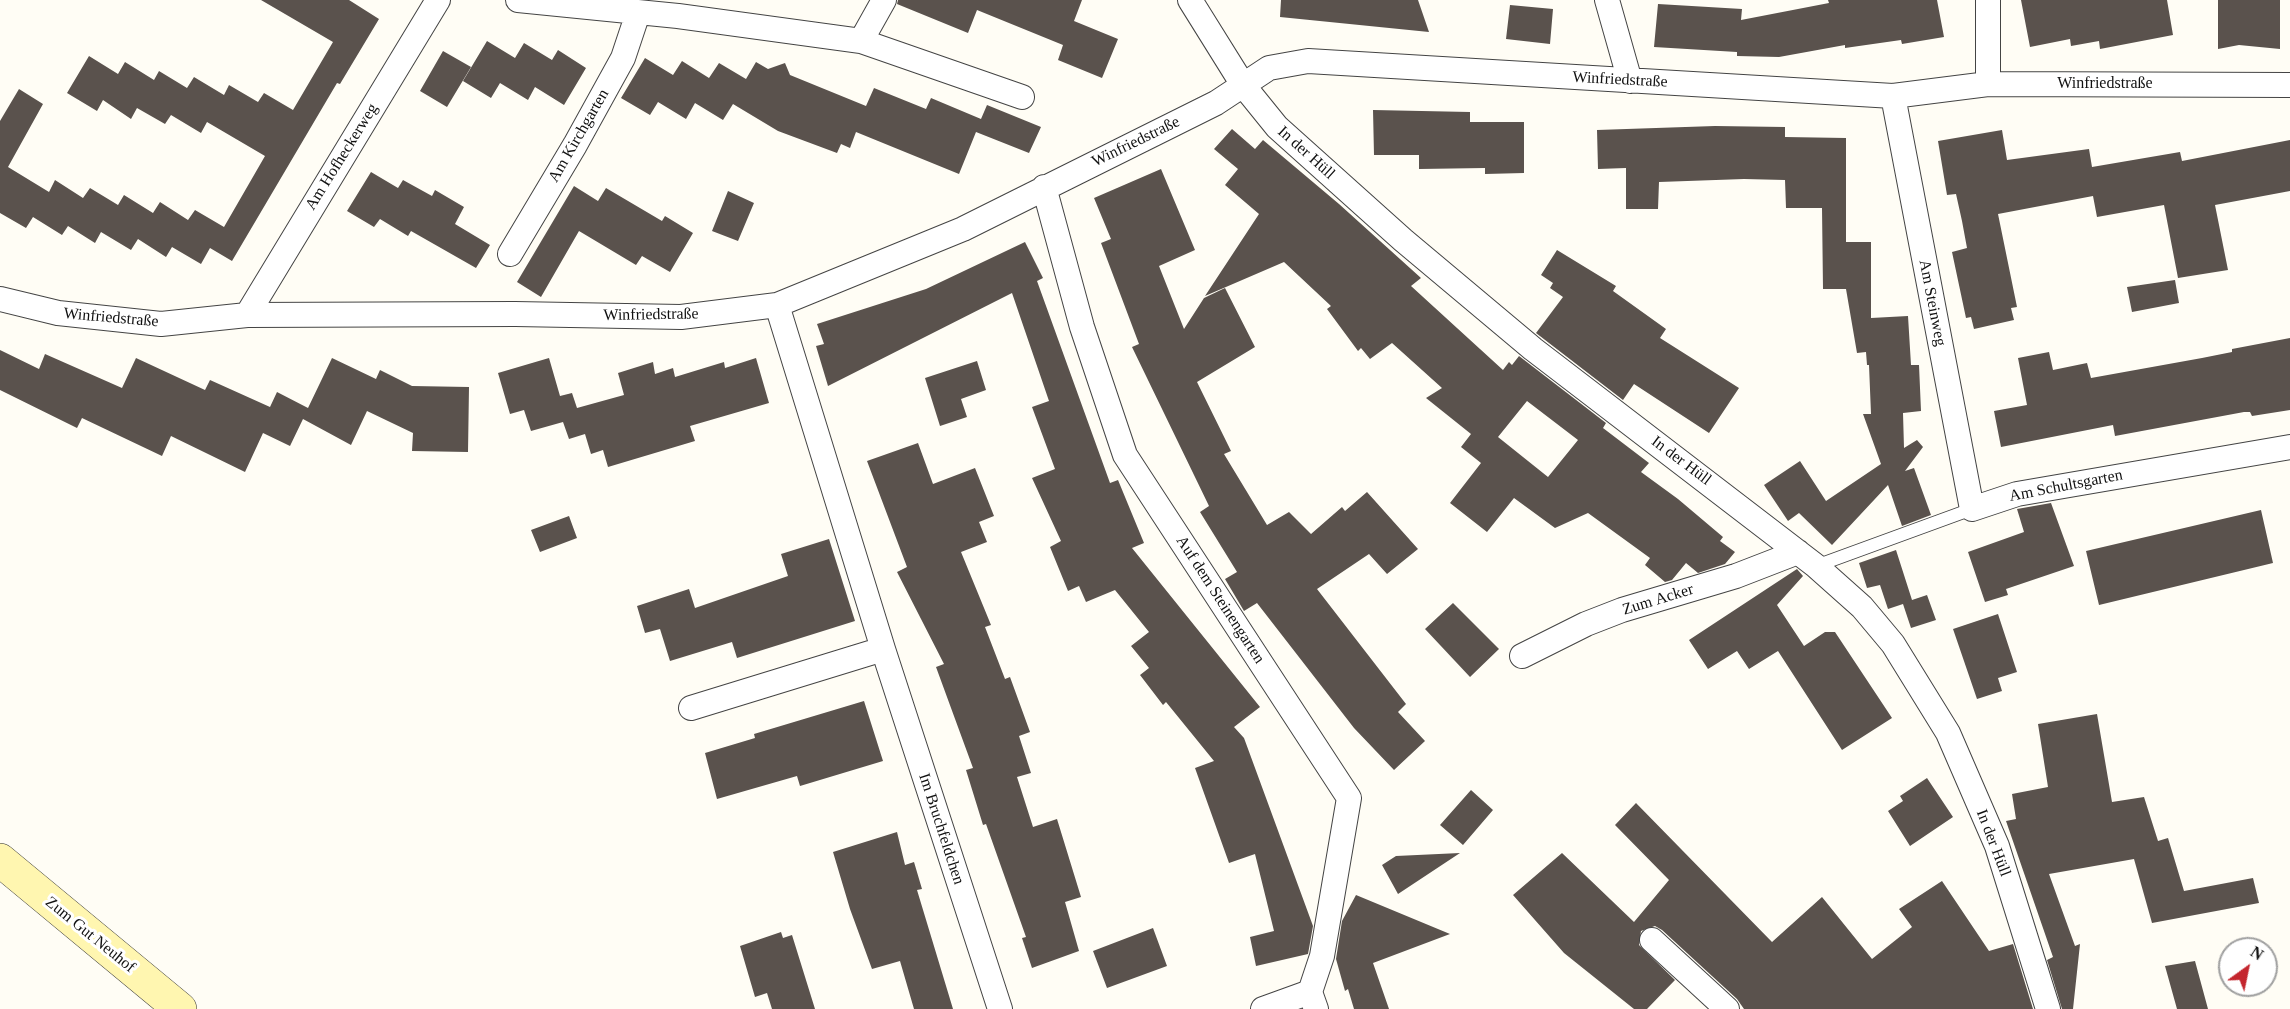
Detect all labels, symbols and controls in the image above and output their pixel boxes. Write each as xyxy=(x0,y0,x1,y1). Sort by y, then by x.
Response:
street label: Winfriedstraße xyxy=(1572,68,1668,92)
street label: Winfriedstraße xyxy=(2057,74,2153,94)
street label: Am Kirchgarten xyxy=(545,86,613,186)
street label: Am Hofheckerweg xyxy=(301,100,383,214)
street label: Winfriedstraße xyxy=(1089,112,1183,172)
street label: In der Hüll xyxy=(1273,122,1339,184)
street label: Am Steinweg xyxy=(1914,258,1950,348)
street label: Winfriedstraße xyxy=(63,304,159,332)
street label: Winfriedstraße xyxy=(603,305,699,325)
street label: In der Hüll xyxy=(1647,432,1715,490)
street label: Am Schultsgarten xyxy=(2008,466,2124,506)
street label: Auf dem Steinengarten xyxy=(1172,533,1268,667)
street label: Zum Acker xyxy=(1620,580,1696,620)
street label: Im Bruchfeldchen xyxy=(914,771,968,887)
street label: In der Hüll xyxy=(1971,807,2015,879)
street label: Zum Gut Neuhof xyxy=(41,893,139,977)
north arrow xyxy=(2218,937,2278,997)
text: N xyxy=(2248,943,2266,963)

